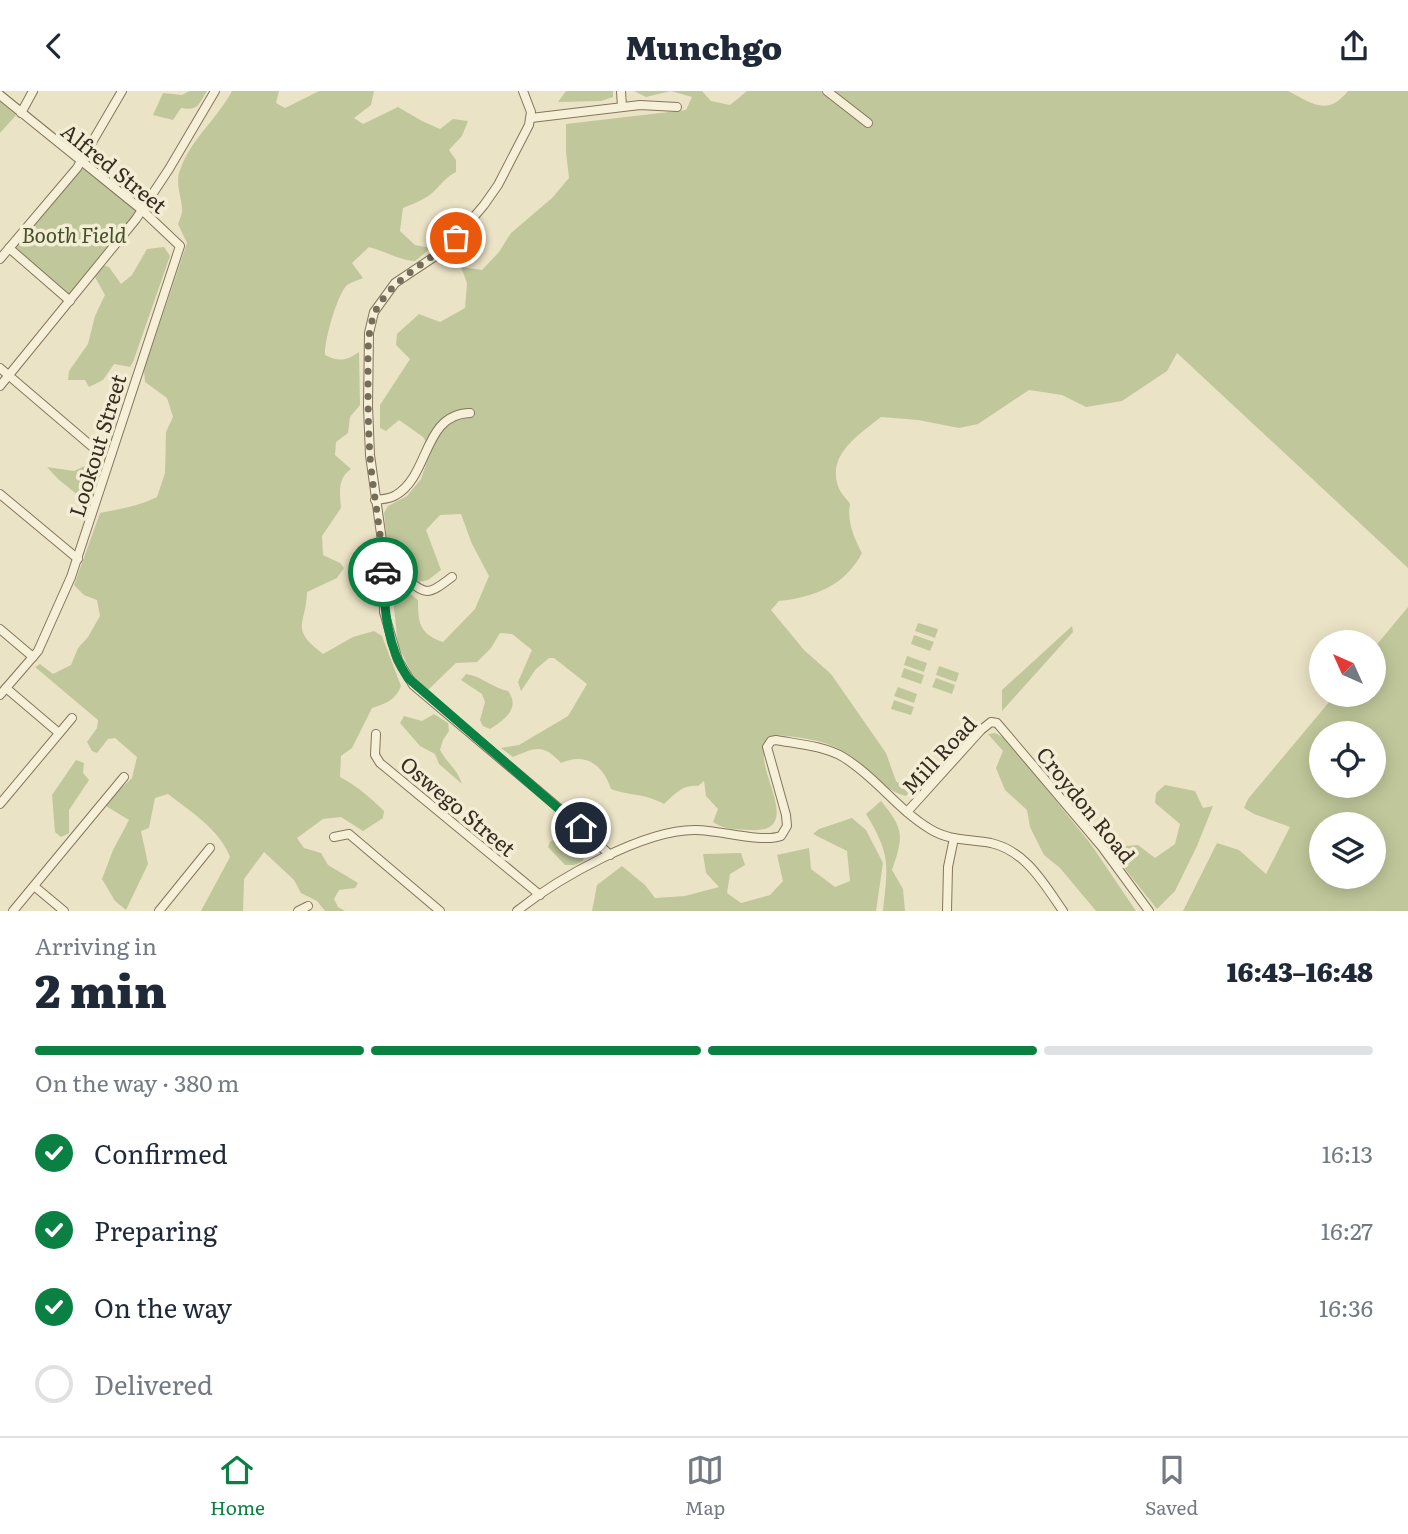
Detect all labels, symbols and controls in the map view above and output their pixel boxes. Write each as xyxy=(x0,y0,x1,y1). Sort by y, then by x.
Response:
text: Munchgo xyxy=(626,22,782,70)
icon: back xyxy=(35,27,73,65)
icon: share xyxy=(1335,27,1373,65)
street label: Alfred Street xyxy=(55,115,175,220)
pin xyxy=(426,208,486,268)
park label: Booth Field xyxy=(22,218,126,249)
icon: bag xyxy=(437,219,475,257)
street label: Lookout Street xyxy=(60,369,133,520)
courier xyxy=(348,537,418,607)
icon: car xyxy=(364,553,402,591)
north arrow xyxy=(1309,630,1386,707)
map controls xyxy=(1309,630,1386,889)
street label: Mill Road xyxy=(894,708,983,800)
button: locate xyxy=(1309,721,1386,798)
street label: Croydon Road xyxy=(1030,739,1144,869)
street label: Oswego Street xyxy=(395,747,524,863)
pin xyxy=(551,798,611,858)
icon: home xyxy=(562,809,600,847)
button: layers xyxy=(1309,812,1386,889)
text: Arriving in xyxy=(35,928,157,962)
text: 16:43–16:48 xyxy=(1227,951,1373,990)
text: 2 min xyxy=(35,954,167,1022)
text: On the way · 380 m xyxy=(35,1065,239,1099)
text: Confirmed xyxy=(94,1133,228,1172)
icon: check xyxy=(35,1134,73,1172)
text: 16:13 xyxy=(1322,1136,1373,1170)
text: Preparing xyxy=(94,1210,217,1249)
icon: check xyxy=(35,1211,73,1249)
text: 16:27 xyxy=(1321,1213,1373,1247)
text: On the way xyxy=(94,1287,232,1326)
icon: check xyxy=(35,1288,73,1326)
text: 16:36 xyxy=(1319,1290,1373,1324)
text: Delivered xyxy=(94,1364,213,1403)
tab: Home xyxy=(210,1451,265,1521)
tab: Map xyxy=(685,1451,725,1521)
tab: Saved xyxy=(1145,1451,1198,1521)

